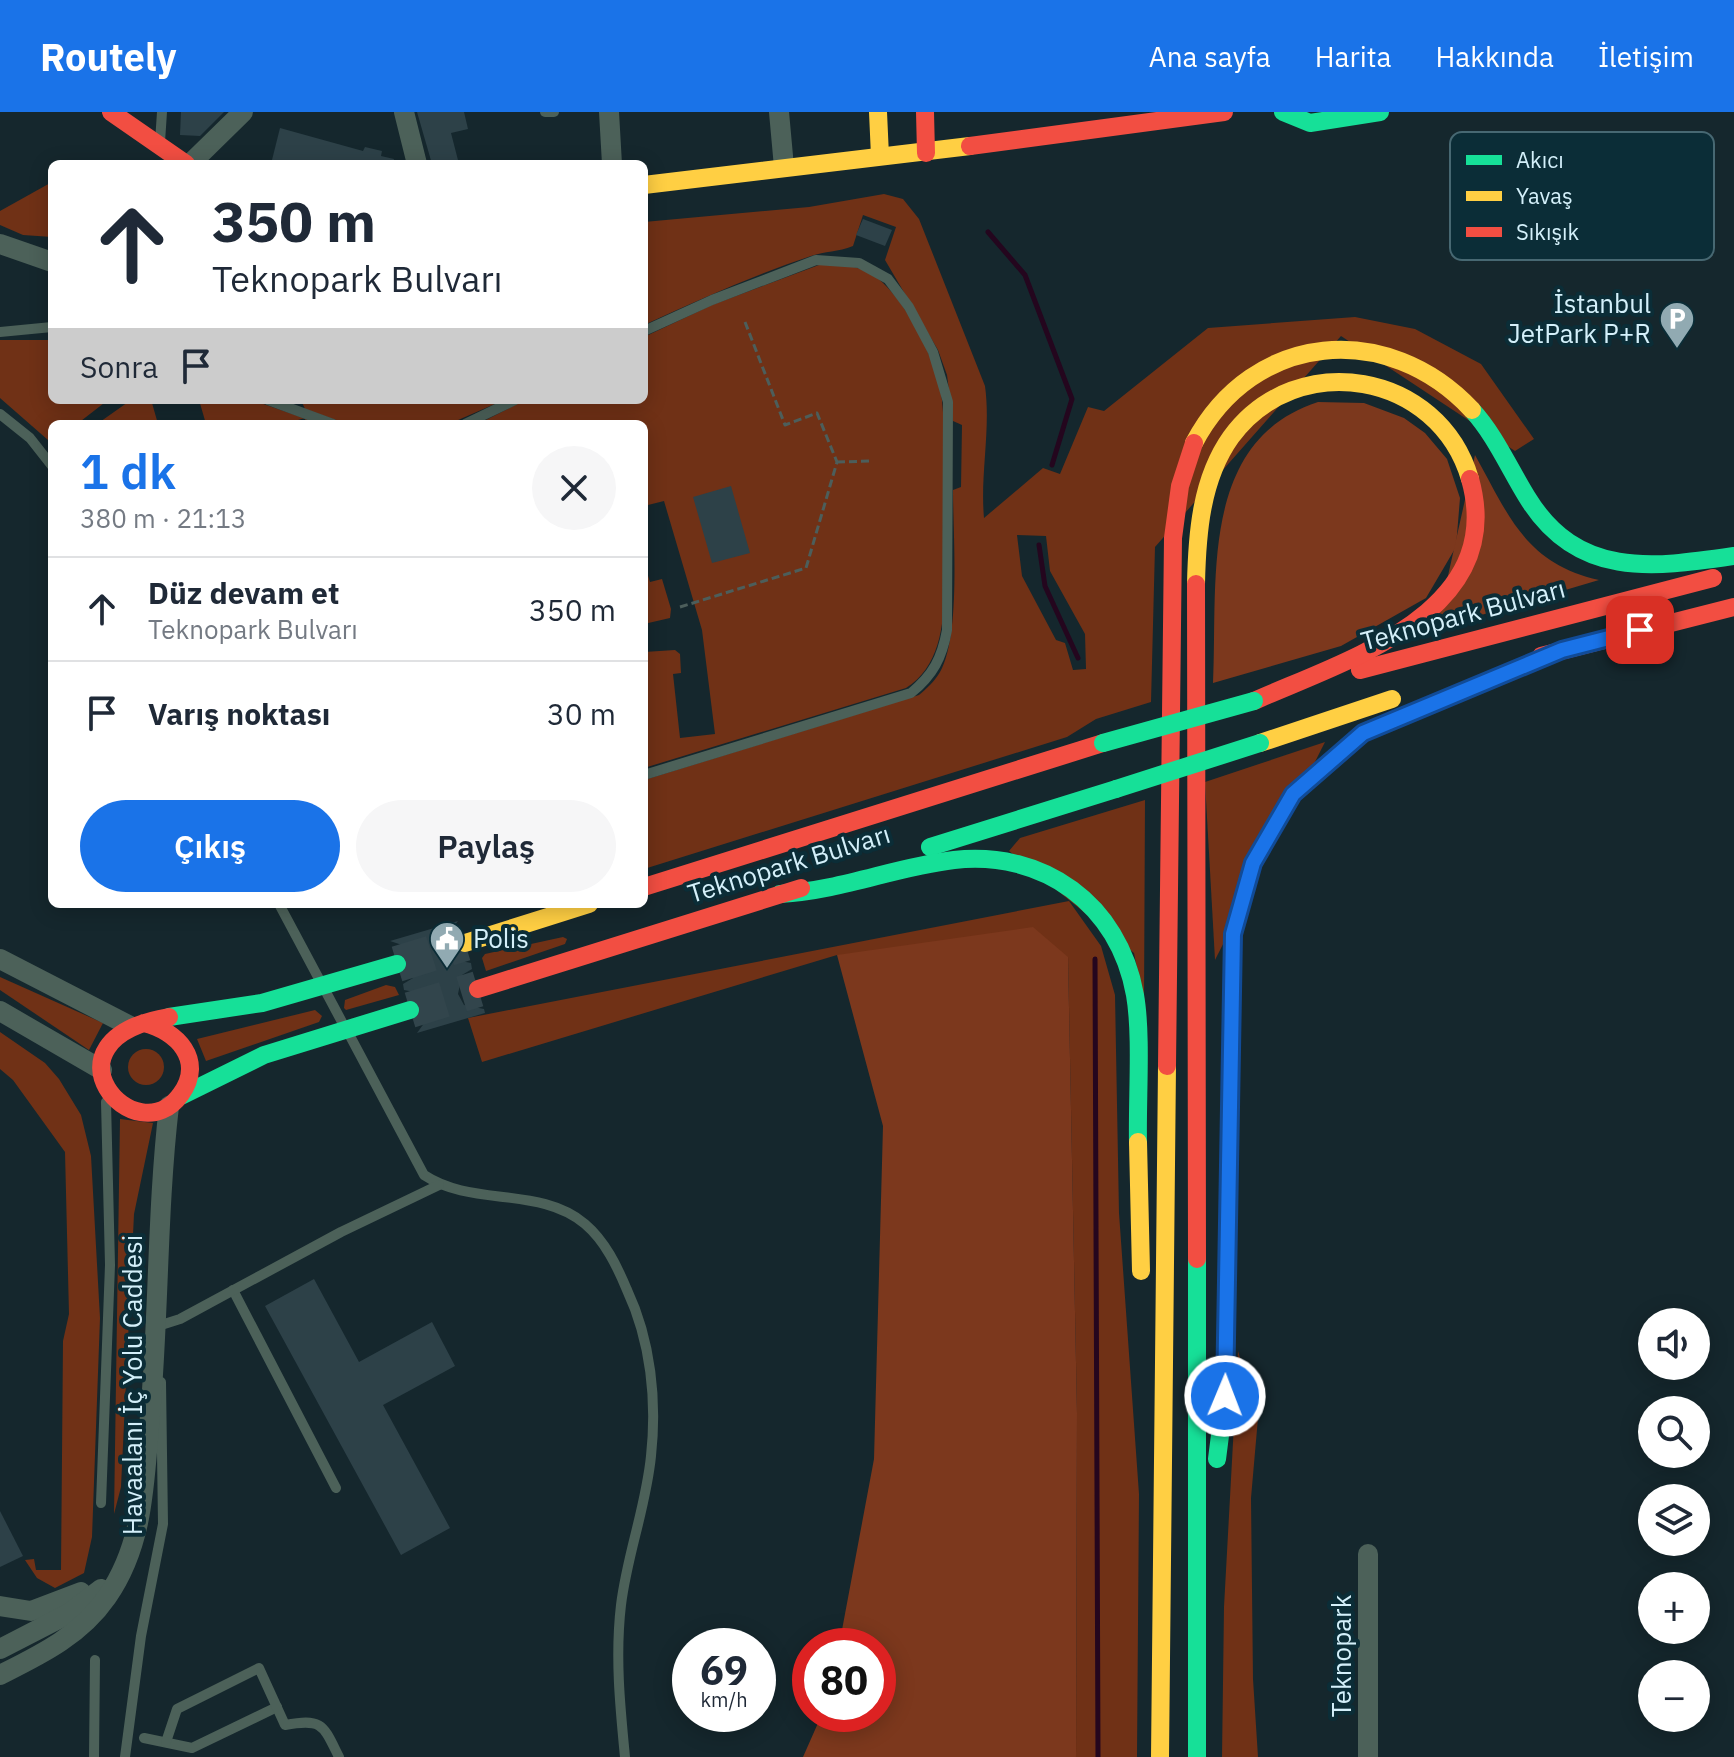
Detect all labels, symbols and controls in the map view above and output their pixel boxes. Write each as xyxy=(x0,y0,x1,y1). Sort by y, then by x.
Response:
text: Routely xyxy=(40,32,176,81)
text: Ana sayfa xyxy=(1149,38,1271,75)
text: Harita xyxy=(1315,38,1392,75)
text: Hakkında xyxy=(1436,38,1554,75)
text: İletişim xyxy=(1598,38,1694,75)
legend xyxy=(1450,132,1714,260)
text: Akıcı xyxy=(1516,145,1564,174)
text: Yavaş xyxy=(1516,181,1573,210)
text: 350 m xyxy=(212,185,376,257)
icon: ahead xyxy=(80,192,184,296)
text: Sıkışık xyxy=(1516,217,1580,246)
text: Teknopark Bulvarı xyxy=(212,255,503,302)
place label: İstanbul JetPark P+R xyxy=(1508,286,1651,350)
parking icon: İstanbul JetPark P+R xyxy=(1658,300,1696,350)
icon: arrive xyxy=(174,344,218,388)
text: Sonra xyxy=(80,347,158,386)
text: 1 dk xyxy=(80,440,176,502)
button: close xyxy=(532,446,616,530)
text: 380 m · 21:13 xyxy=(80,501,246,535)
street label: Teknopark Bulvarı xyxy=(1357,570,1569,658)
text: Düz devam et xyxy=(148,573,339,612)
icon: ahead xyxy=(80,587,124,631)
text: 350 m xyxy=(529,590,616,629)
pin xyxy=(1606,596,1674,664)
icon: arrive xyxy=(1618,608,1662,652)
text: Teknopark Bulvarı xyxy=(148,612,358,646)
icon: arrive xyxy=(80,691,124,735)
text: Varış noktası xyxy=(148,694,330,733)
text: 30 m xyxy=(547,694,616,733)
button: Çıkış xyxy=(80,800,340,892)
button: Paylaş xyxy=(356,800,616,892)
street label: Teknopark Bulvarı xyxy=(683,816,894,910)
public building icon: Polis xyxy=(428,920,466,970)
place label: Polis xyxy=(473,921,529,955)
street label: Havaalanı İç Yolu Caddesi xyxy=(115,1235,149,1535)
map controls xyxy=(1638,1308,1710,1732)
button: sound xyxy=(1638,1308,1710,1380)
position arrow xyxy=(1183,1354,1267,1438)
button: search xyxy=(1638,1396,1710,1468)
button: layers xyxy=(1638,1484,1710,1556)
button: + xyxy=(1638,1572,1710,1644)
street label: Teknopark xyxy=(1324,1594,1358,1717)
speed limit sign: 80 xyxy=(792,1628,896,1732)
text: 69 xyxy=(700,1644,748,1696)
button: − xyxy=(1638,1660,1710,1732)
text: km/h xyxy=(700,1686,748,1713)

